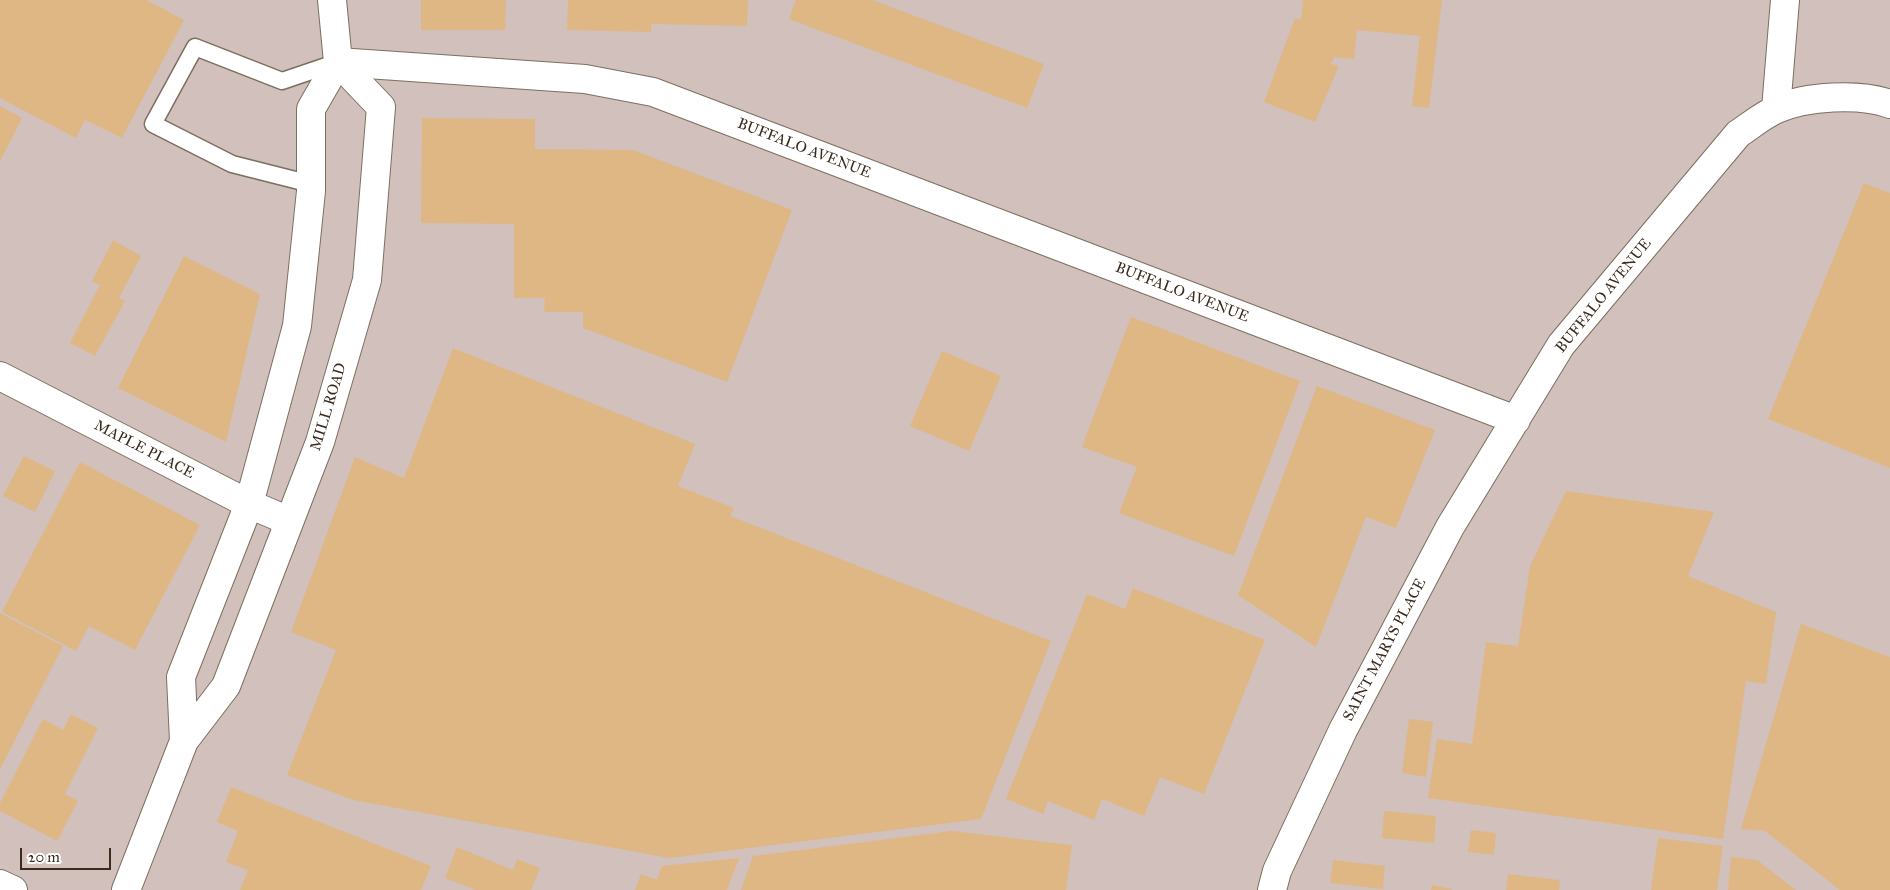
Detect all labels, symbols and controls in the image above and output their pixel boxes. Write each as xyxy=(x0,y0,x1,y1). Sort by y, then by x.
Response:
street label: BUFFALO AVENUE xyxy=(735,115,873,183)
street label: BUFFALO AVENUE xyxy=(1552,235,1656,357)
street label: BUFFALO AVENUE xyxy=(1113,259,1251,327)
street label: MILL ROAD xyxy=(307,361,351,453)
street label: MAPLE PLACE xyxy=(91,417,197,483)
street label: SAINT MARYS PLACE xyxy=(1340,575,1430,725)
scale bar xyxy=(22,838,114,870)
text: 20 m xyxy=(28,848,60,866)

